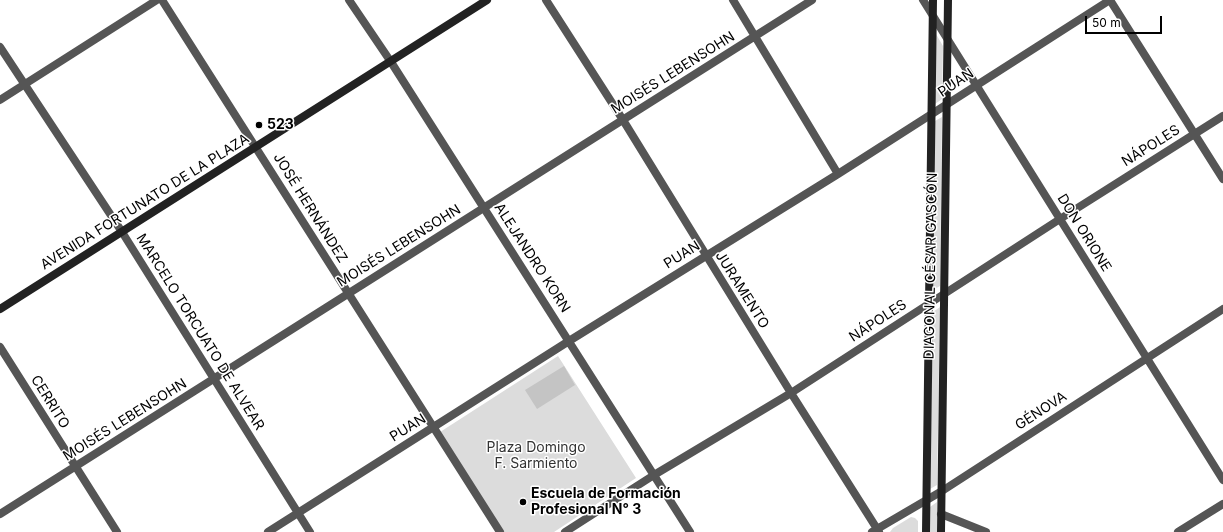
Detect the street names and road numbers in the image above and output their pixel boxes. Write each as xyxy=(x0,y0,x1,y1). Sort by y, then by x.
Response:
street label: MOISÉS LEBENSOHN xyxy=(608,28,738,118)
street label: PUAN xyxy=(935,65,977,101)
street label: NÁPOLES xyxy=(1119,122,1183,170)
street label: AVENIDA FORTUNATO DE LA PLAZA xyxy=(38,130,252,274)
street label: JOSÉ HERNÁNDEZ xyxy=(270,150,350,266)
street label: DIAGONAL CÉSAR GASCÓN xyxy=(921,172,941,360)
street label: DON ORIONE xyxy=(1053,191,1115,275)
street label: ALEJANDRO KORN xyxy=(490,200,574,316)
street label: MOISÉS LEBENSOHN xyxy=(334,201,464,291)
street label: MARCELO TORCUATO DE ALVEAR xyxy=(132,231,268,433)
street label: PUAN xyxy=(661,237,703,273)
street label: JURAMENTO xyxy=(712,248,772,332)
street label: NÁPOLES xyxy=(846,296,910,346)
street label: CERRITO xyxy=(27,372,73,432)
street label: MOISÉS LEBENSOHN xyxy=(60,375,190,465)
street label: GÉNOVA xyxy=(1012,388,1070,434)
street label: PUAN xyxy=(387,410,429,446)

